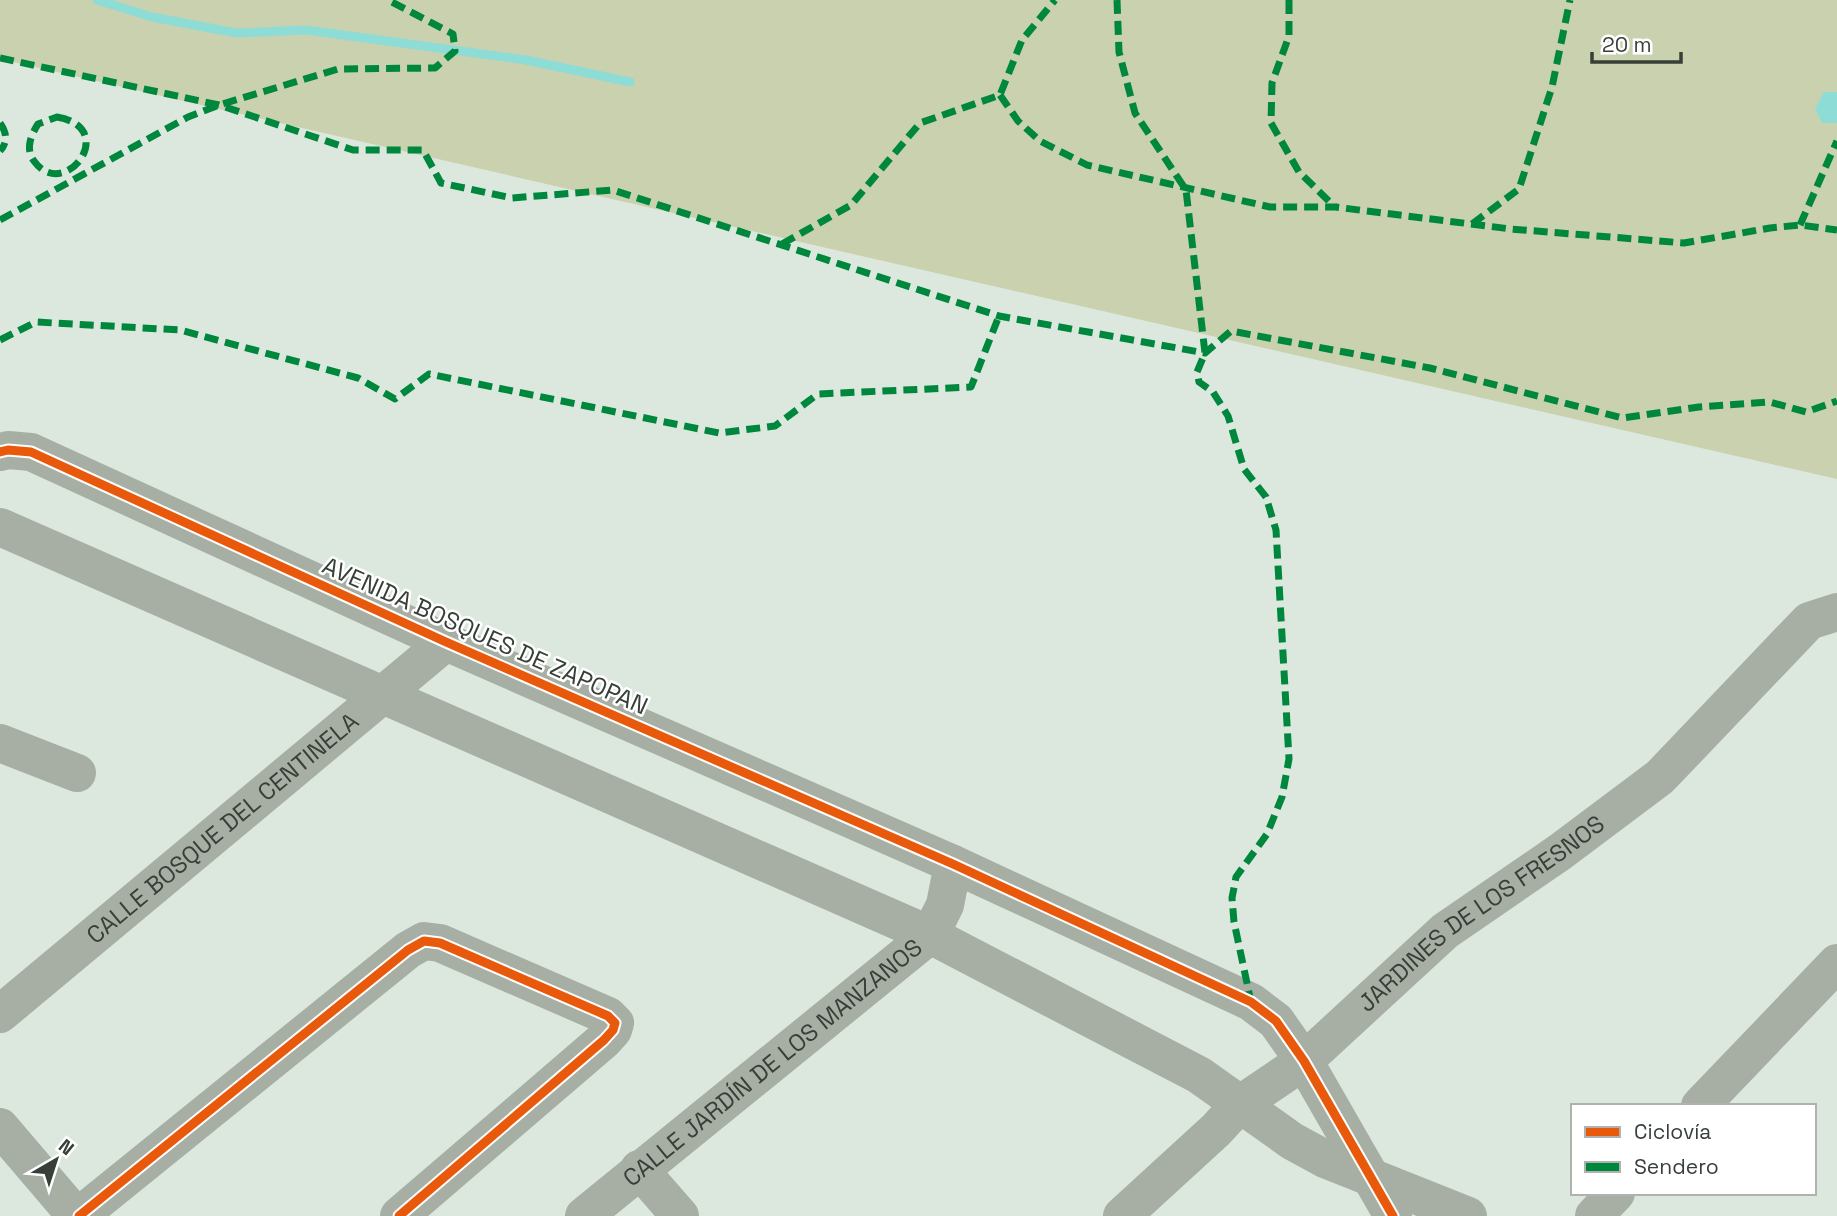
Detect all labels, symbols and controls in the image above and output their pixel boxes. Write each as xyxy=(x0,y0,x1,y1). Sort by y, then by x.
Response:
scale bar xyxy=(1592,21,1681,65)
text: 20 m xyxy=(1602,31,1652,58)
street label: AVENIDA BOSQUES DE ZAPOPAN xyxy=(318,550,653,721)
street label: CALLE BOSQUE DEL CENTINELA xyxy=(80,705,365,950)
street label: JARDINES DE LOS FRESNOS xyxy=(1351,808,1611,1018)
street label: CALLE JARDÍN DE LOS MANZANOS xyxy=(616,932,928,1193)
legend xyxy=(1571,1104,1816,1195)
text: Ciclovía xyxy=(1634,1118,1711,1145)
north arrow xyxy=(21,1125,91,1195)
text: N xyxy=(54,1133,79,1161)
text: Sendero xyxy=(1634,1153,1719,1180)

